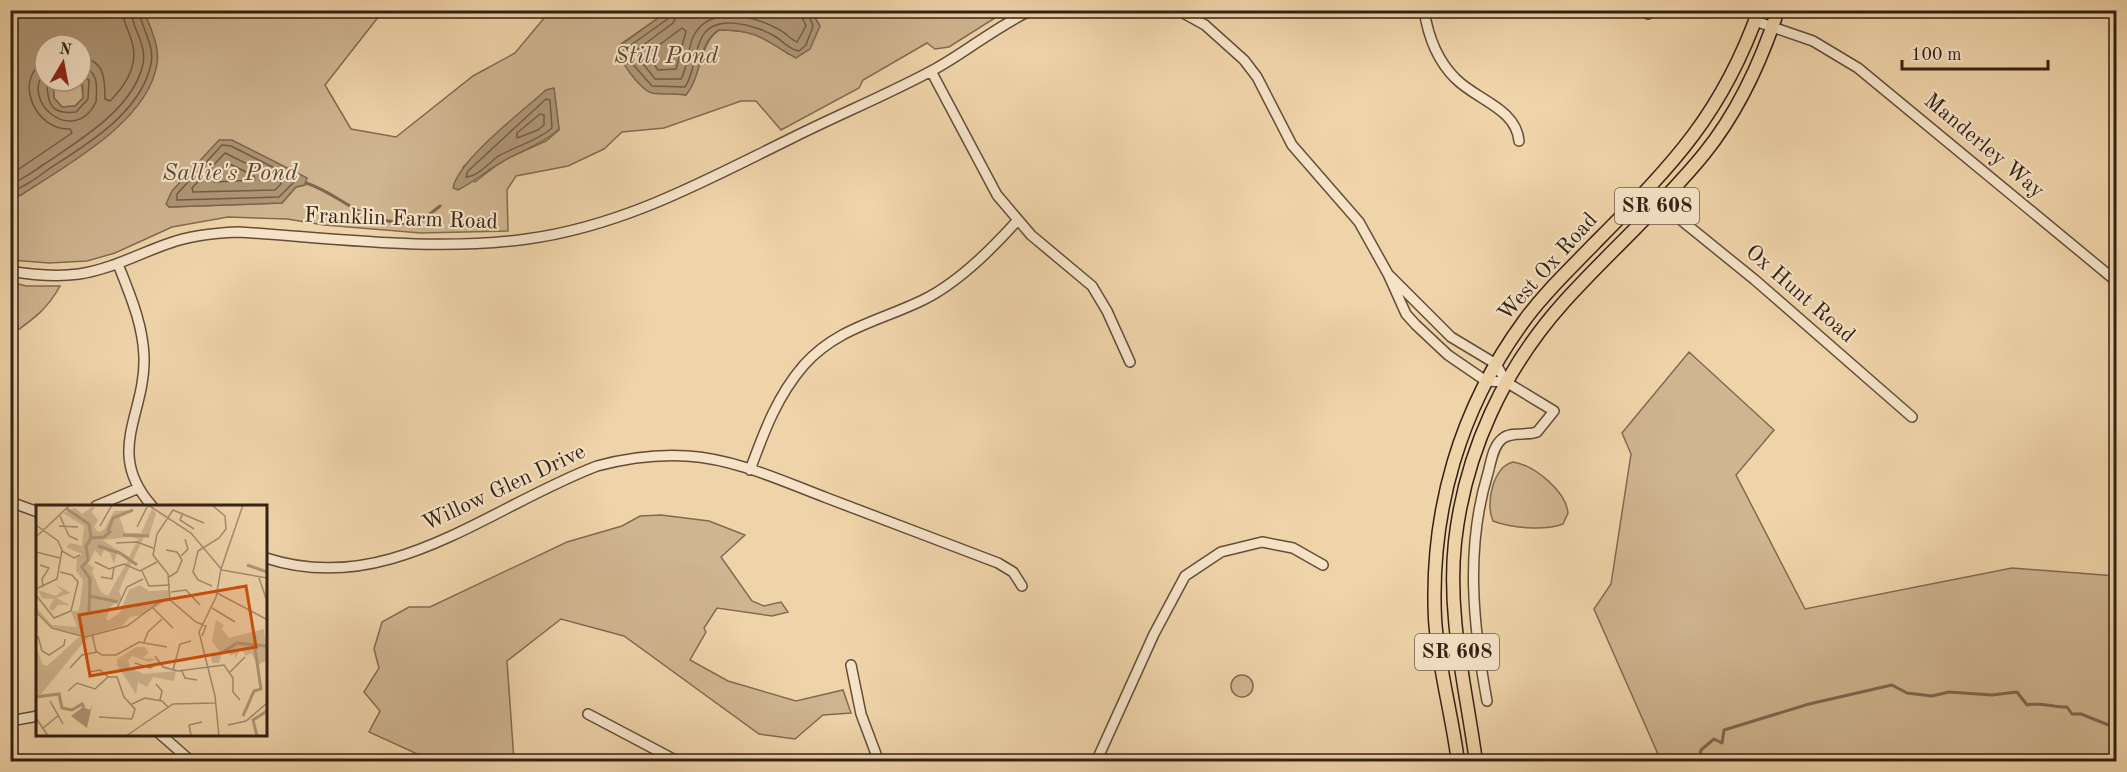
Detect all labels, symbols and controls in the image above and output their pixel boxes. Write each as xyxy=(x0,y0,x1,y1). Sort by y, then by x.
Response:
north arrow xyxy=(33,33,93,93)
scale bar xyxy=(1902,33,2048,71)
text: N xyxy=(58,41,73,59)
water label: Still Pond xyxy=(614,45,719,69)
text: 100 m xyxy=(1911,46,1962,64)
street label: Manderley Way xyxy=(1920,89,2049,203)
water label: Sallie's Pond xyxy=(162,162,298,186)
road number: SR 608 xyxy=(1615,188,1699,224)
street label: Franklin Farm Road xyxy=(304,205,498,233)
street label: West Ox Road xyxy=(1494,209,1602,325)
street label: Ox Hunt Road xyxy=(1741,241,1859,347)
street label: Willow Glen Drive xyxy=(419,441,589,535)
inset map xyxy=(36,505,267,736)
road number: SR 608 xyxy=(1415,634,1499,670)

